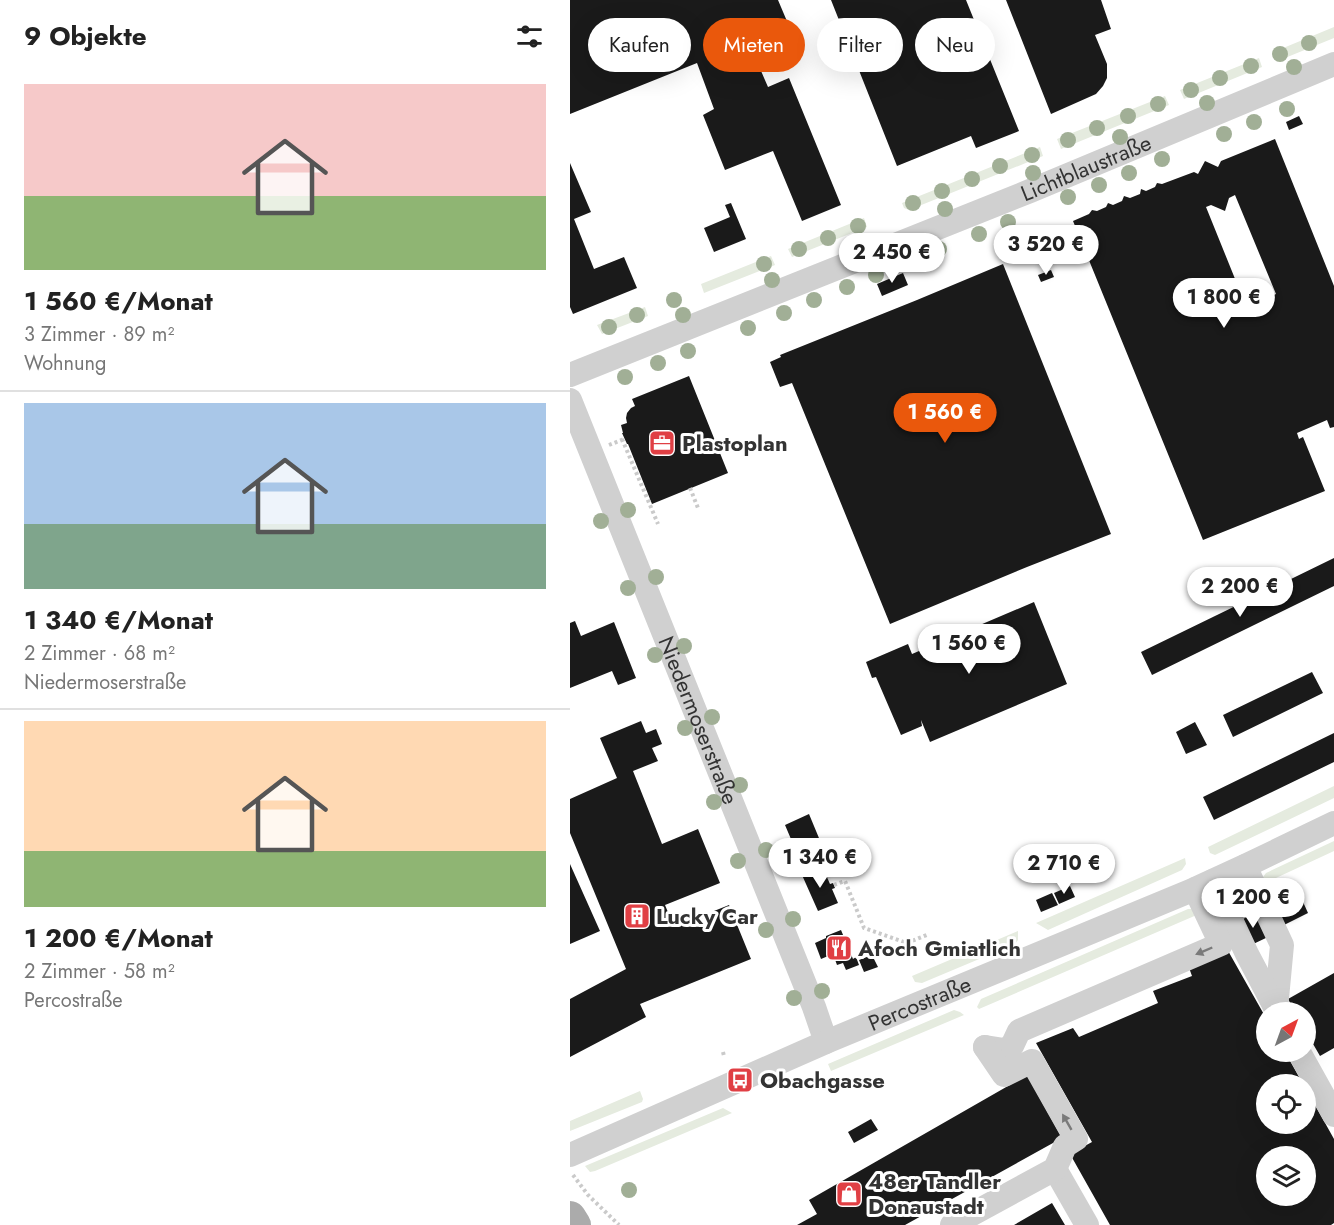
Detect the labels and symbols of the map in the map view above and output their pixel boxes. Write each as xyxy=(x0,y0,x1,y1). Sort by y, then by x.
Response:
street label: Lichtblaustraße xyxy=(1016,126,1156,209)
pin: 3 520 € xyxy=(991,225,1101,276)
pin: 2 450 € xyxy=(837,233,947,284)
pin: 1 800 € xyxy=(1169,278,1279,329)
pin: 1 560 € xyxy=(890,393,1000,444)
place label: Plastoplan xyxy=(682,427,788,459)
office icon: Plastoplan xyxy=(647,428,677,458)
pin: 2 200 € xyxy=(1185,567,1295,618)
pin: 1 560 € xyxy=(914,624,1024,675)
street label: Niedermoserstraße xyxy=(651,631,747,809)
pin: 1 340 € xyxy=(765,838,875,889)
pin: 2 710 € xyxy=(1009,844,1119,895)
pin: 1 200 € xyxy=(1198,878,1308,929)
place label: Lucky Car xyxy=(656,900,758,932)
building icon: Lucky Car xyxy=(622,901,652,931)
place label: Afoch Gmiatlich xyxy=(857,932,1021,964)
restaurant icon: Afoch Gmiatlich xyxy=(824,933,854,963)
one-way arrow xyxy=(1195,946,1213,956)
street label: Percostraße xyxy=(863,968,976,1039)
north arrow xyxy=(1256,1002,1316,1062)
place label: Obachgasse xyxy=(760,1064,885,1096)
bus stop icon: Obachgasse xyxy=(725,1065,755,1095)
one-way arrow xyxy=(1062,1113,1072,1130)
place label: 48er Tandler Donaustadt xyxy=(868,1165,1001,1222)
shop icon: 48er Tandler Donaustadt xyxy=(834,1179,864,1209)

